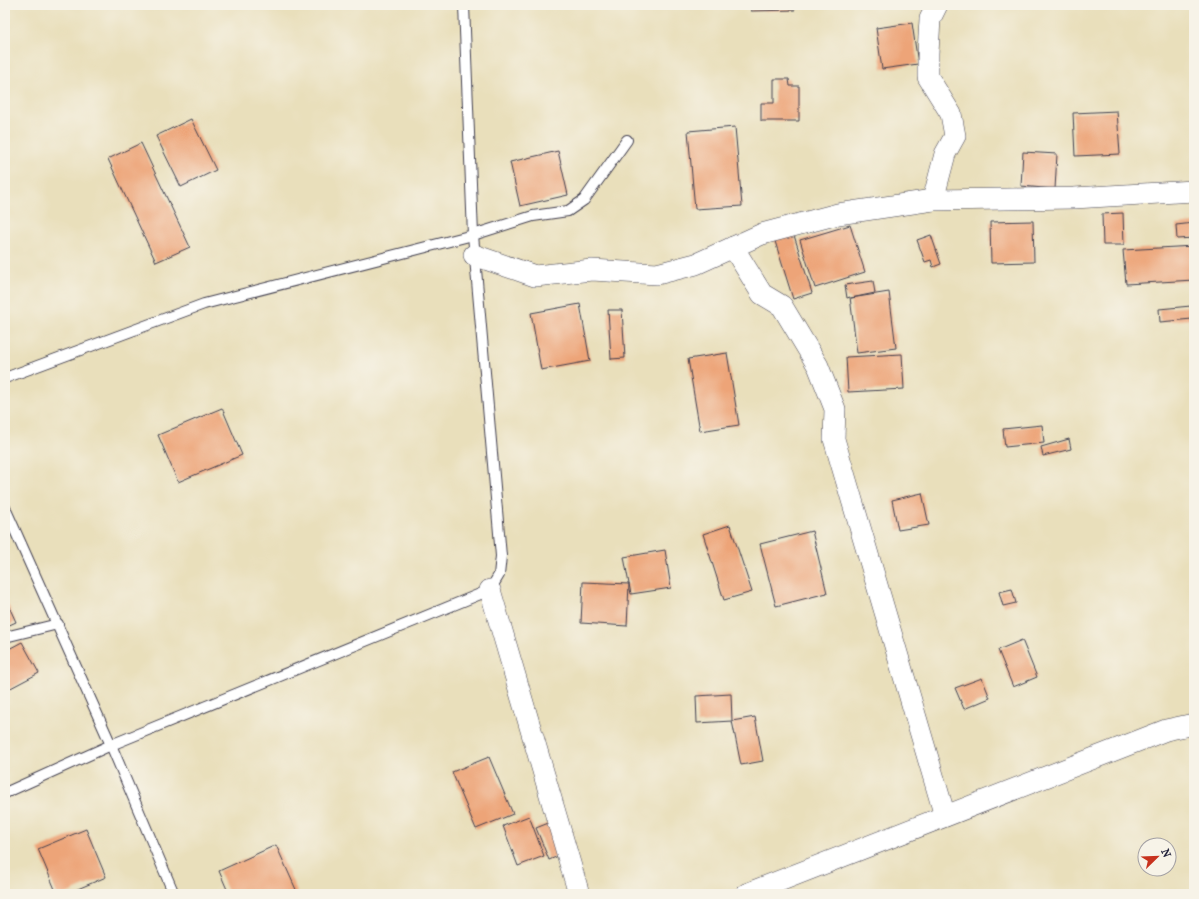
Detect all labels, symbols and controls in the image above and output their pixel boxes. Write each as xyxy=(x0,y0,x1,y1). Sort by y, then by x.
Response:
north arrow xyxy=(1137,837,1177,877)
text: N xyxy=(1158,847,1174,860)

